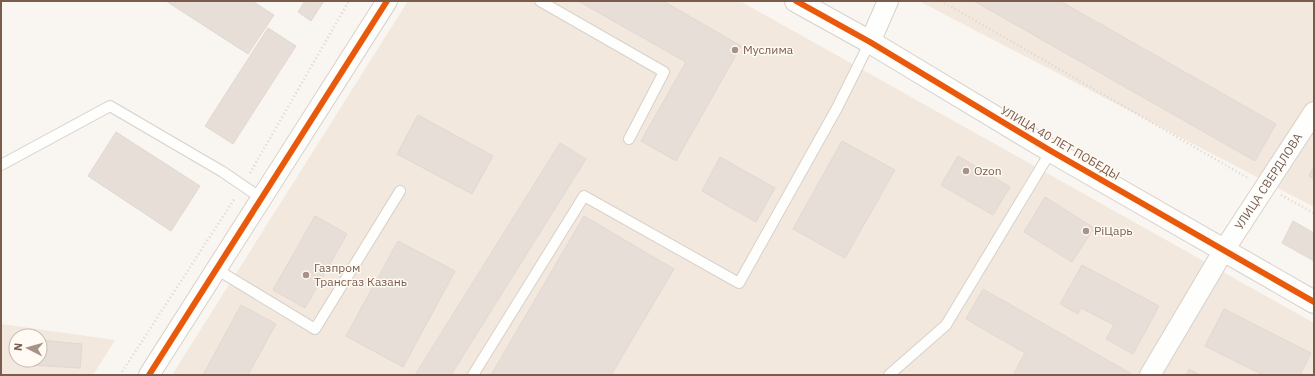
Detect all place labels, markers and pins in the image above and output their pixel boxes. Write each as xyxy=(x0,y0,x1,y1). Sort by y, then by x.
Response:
place label: Муслима xyxy=(743,42,794,57)
marker: Муслима xyxy=(730,45,740,55)
place label: Ozon xyxy=(974,163,1001,178)
marker: Ozon xyxy=(961,166,971,176)
place label: PiЦарь xyxy=(1094,223,1133,238)
marker: PiЦарь xyxy=(1081,226,1091,236)
place label: Газпром Трансгаз Казань xyxy=(314,260,407,289)
marker: Газпром Трансгаз Казань xyxy=(301,270,311,280)

